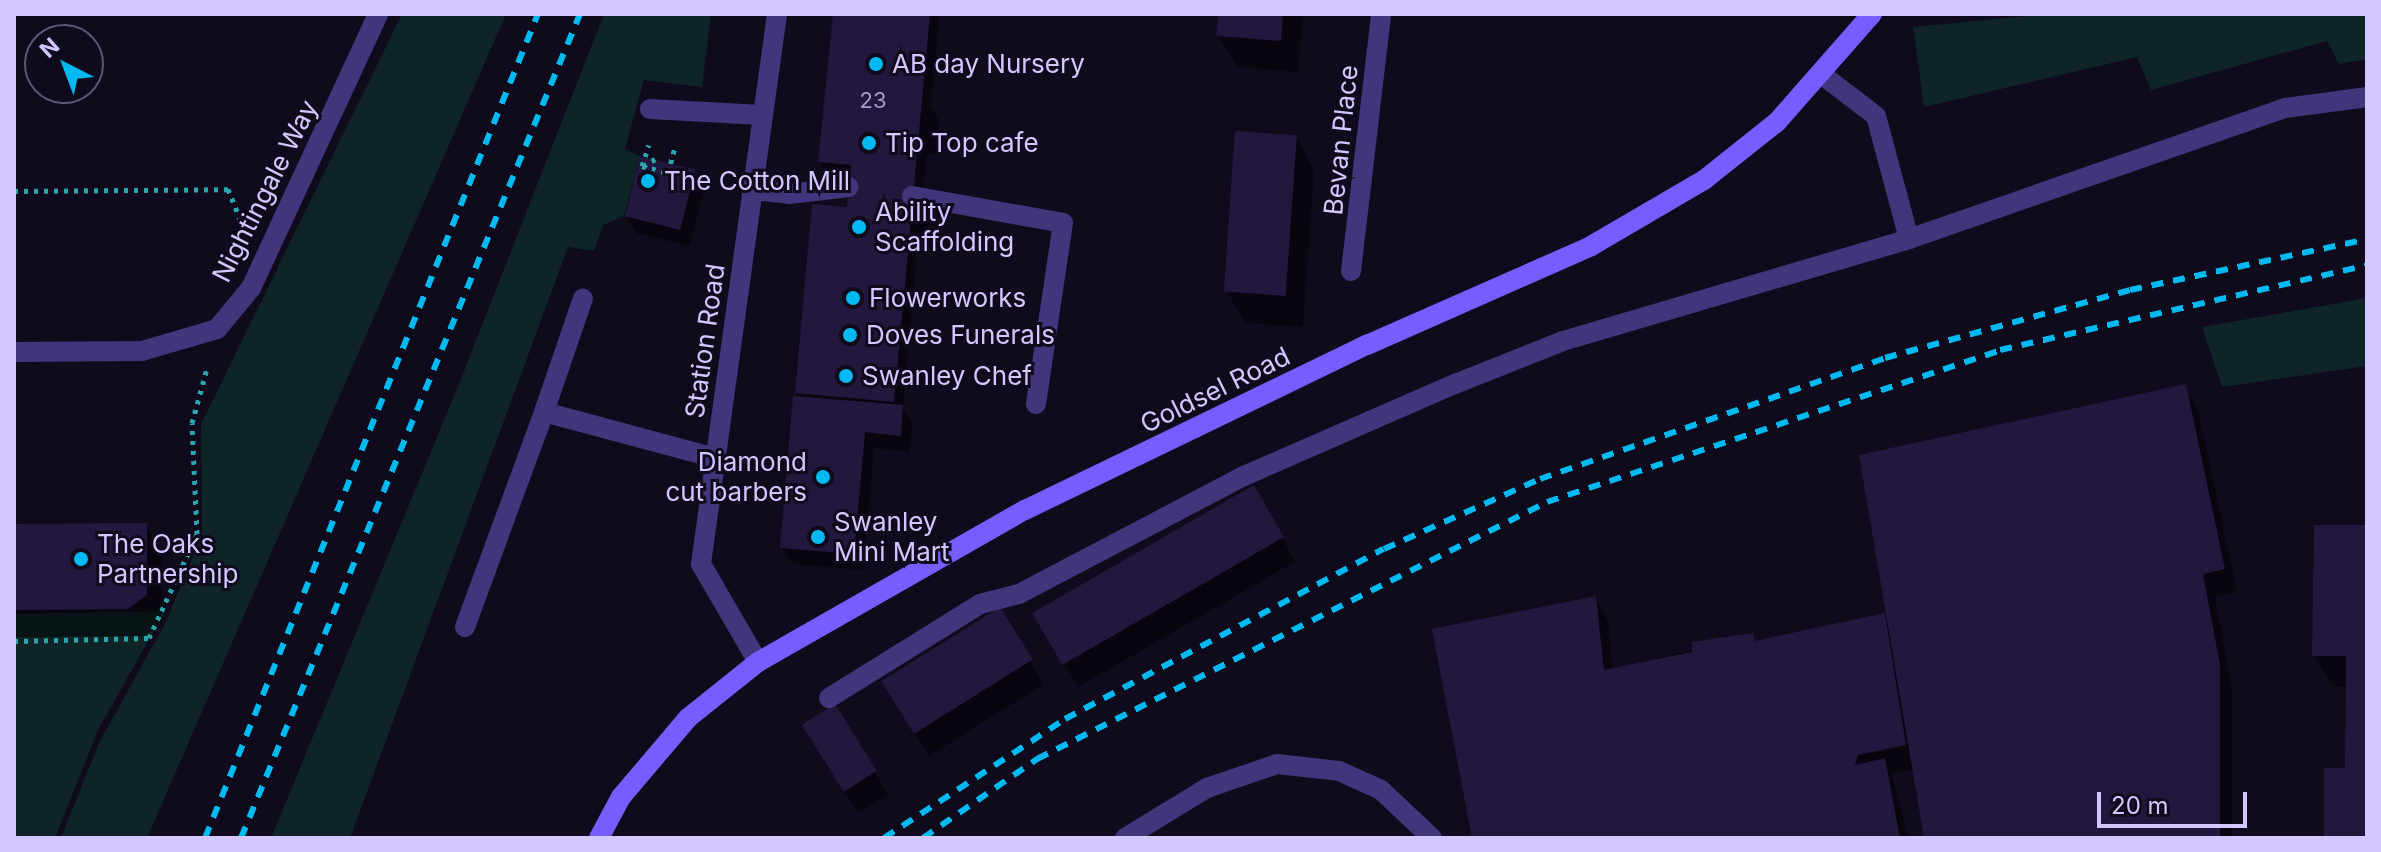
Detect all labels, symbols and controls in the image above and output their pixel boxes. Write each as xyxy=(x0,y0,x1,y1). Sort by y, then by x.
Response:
north arrow xyxy=(24,24,104,104)
text: N xyxy=(34,32,64,63)
place label: AB day Nursery xyxy=(892,48,1085,80)
marker: AB day Nursery xyxy=(867,55,885,73)
street label: Bevan Place xyxy=(1318,63,1364,217)
house number: 23 xyxy=(859,88,887,114)
street label: Nightingale Way xyxy=(206,95,324,287)
place label: Tip Top cafe xyxy=(885,127,1039,159)
marker: Tip Top cafe xyxy=(860,134,878,152)
place label: The Cotton Mill xyxy=(664,165,850,197)
marker: The Cotton Mill xyxy=(639,172,657,190)
place label: Ability Scaffolding xyxy=(875,196,1014,258)
marker: Ability Scaffolding xyxy=(850,218,868,236)
street label: Station Road xyxy=(679,262,731,420)
place label: Flowerworks xyxy=(869,282,1026,314)
marker: Flowerworks xyxy=(844,289,862,307)
place label: Doves Funerals xyxy=(866,319,1055,351)
marker: Doves Funerals xyxy=(841,326,859,344)
street label: Goldsel Road xyxy=(1135,340,1295,440)
place label: Swanley Chef xyxy=(862,360,1032,392)
marker: Swanley Chef xyxy=(837,367,855,385)
place label: Diamond cut barbers xyxy=(665,446,807,508)
marker: Diamond cut barbers xyxy=(814,468,832,486)
place label: Swanley Mini Mart xyxy=(834,506,950,568)
place label: The Oaks Partnership xyxy=(97,528,239,590)
marker: Swanley Mini Mart xyxy=(809,528,827,546)
marker: The Oaks Partnership xyxy=(72,550,90,568)
scale bar xyxy=(2101,776,2251,826)
text: 20 m xyxy=(2111,791,2169,820)

